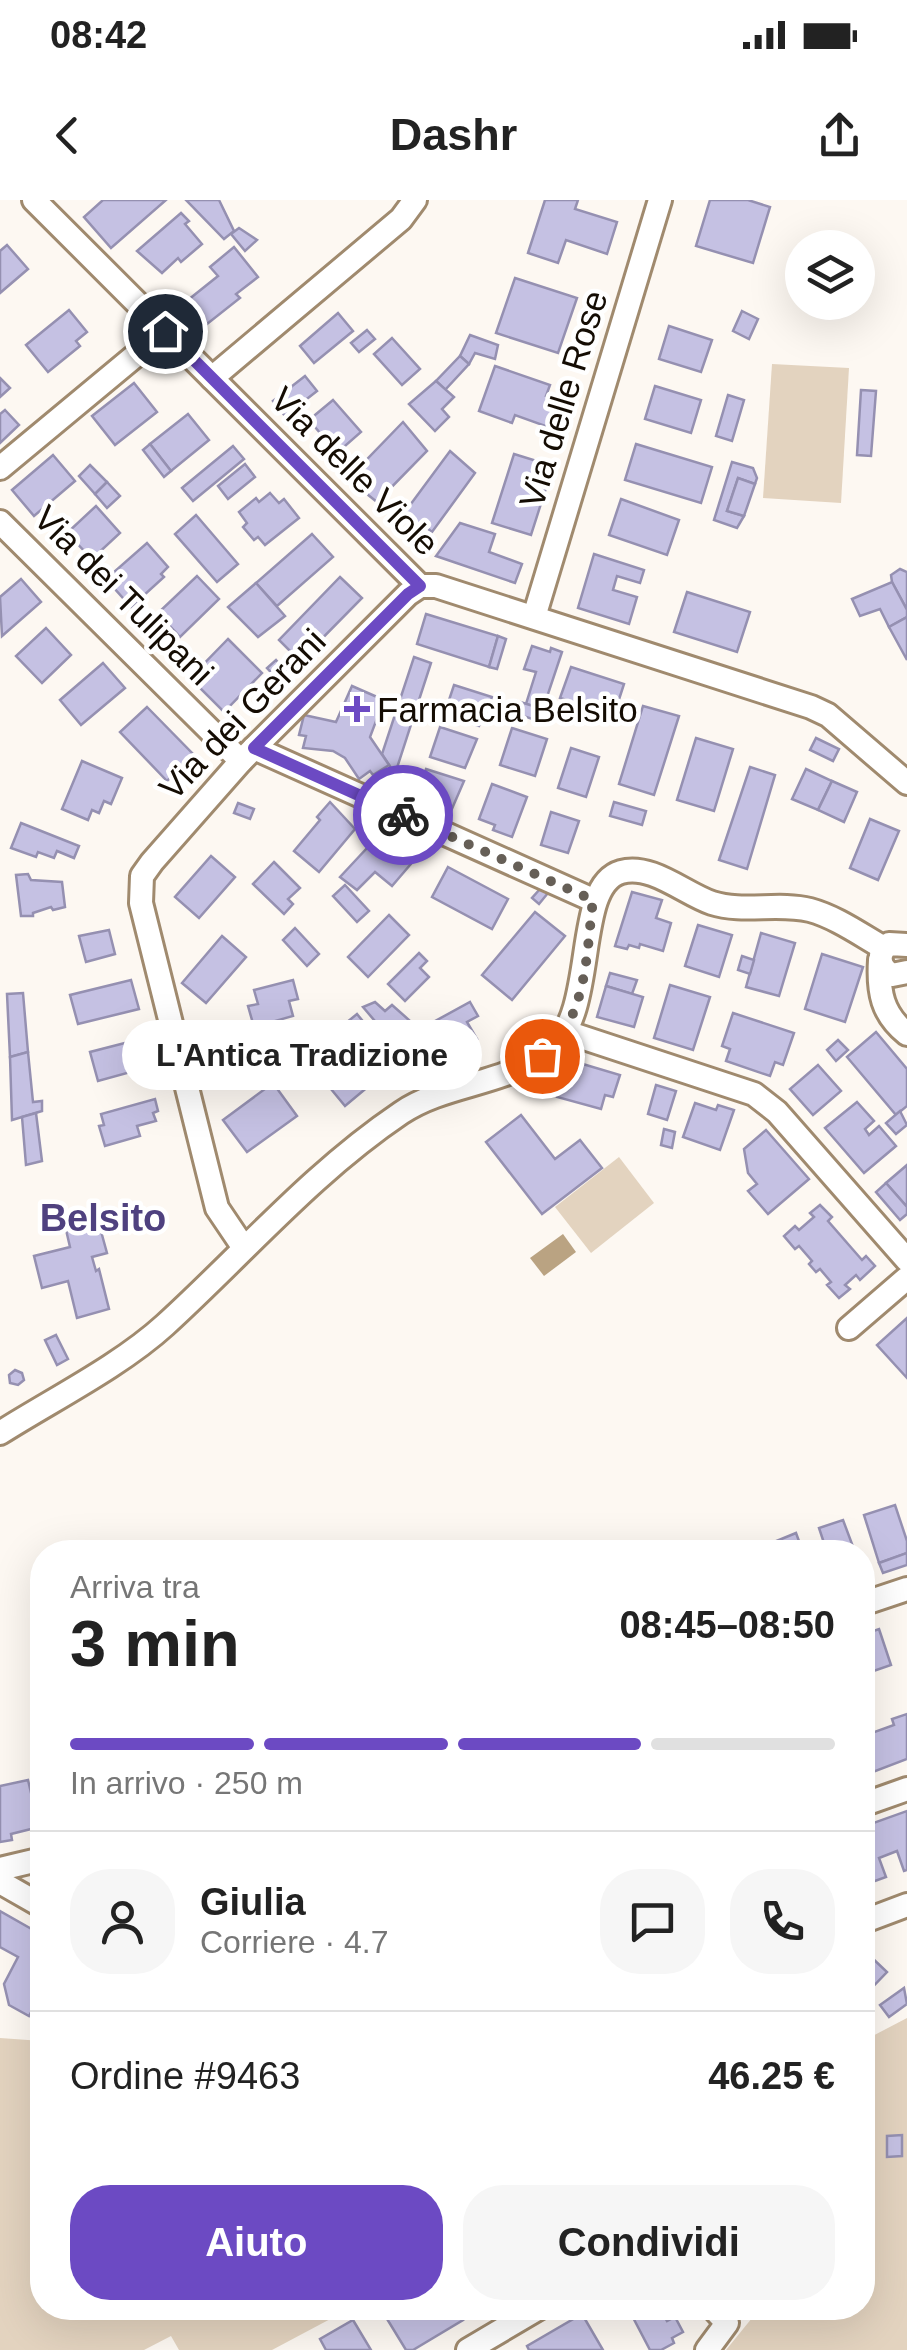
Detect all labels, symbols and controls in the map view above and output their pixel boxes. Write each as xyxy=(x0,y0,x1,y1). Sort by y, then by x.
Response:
text: 08:42 xyxy=(50,14,147,56)
icon: back xyxy=(40,108,95,163)
icon: share xyxy=(812,108,867,163)
text: Dashr xyxy=(390,109,517,160)
map controls xyxy=(785,230,875,320)
button: layers xyxy=(785,230,875,320)
street label: Via delle Rose xyxy=(511,286,615,512)
pin xyxy=(123,289,208,374)
icon: home xyxy=(138,304,193,359)
street label: Via delle Viole xyxy=(263,379,447,563)
street label: Via dei Tulipani xyxy=(27,498,221,692)
street label: Via dei Gerani xyxy=(151,621,333,807)
place label: Farmacia Belsito xyxy=(377,690,638,729)
marker: Farmacia Belsito xyxy=(346,698,368,720)
courier xyxy=(353,765,453,865)
icon: bike xyxy=(376,788,431,843)
pin xyxy=(500,1014,585,1099)
callout: L'Antica Tradizione xyxy=(122,1021,482,1091)
icon: bag xyxy=(515,1029,570,1084)
text: L'Antica Tradizione xyxy=(156,1037,448,1073)
district label: Belsito xyxy=(40,1197,166,1239)
text: Arriva tra xyxy=(70,1569,200,1605)
text: 08:45–08:50 xyxy=(619,1604,835,1646)
text: 3 min xyxy=(70,1607,240,1680)
text: In arrivo · 250 m xyxy=(70,1765,303,1801)
button: person xyxy=(70,1869,175,1974)
button: chat xyxy=(600,1869,705,1974)
button: phone xyxy=(730,1869,835,1974)
text: Giulia xyxy=(200,1881,306,1923)
text: Corriere · 4.7 xyxy=(200,1924,389,1960)
text: Ordine #9463 xyxy=(70,2055,300,2097)
text: 46.25 € xyxy=(708,2055,835,2097)
button: Aiuto xyxy=(70,2185,443,2300)
button: Condividi xyxy=(463,2185,835,2300)

